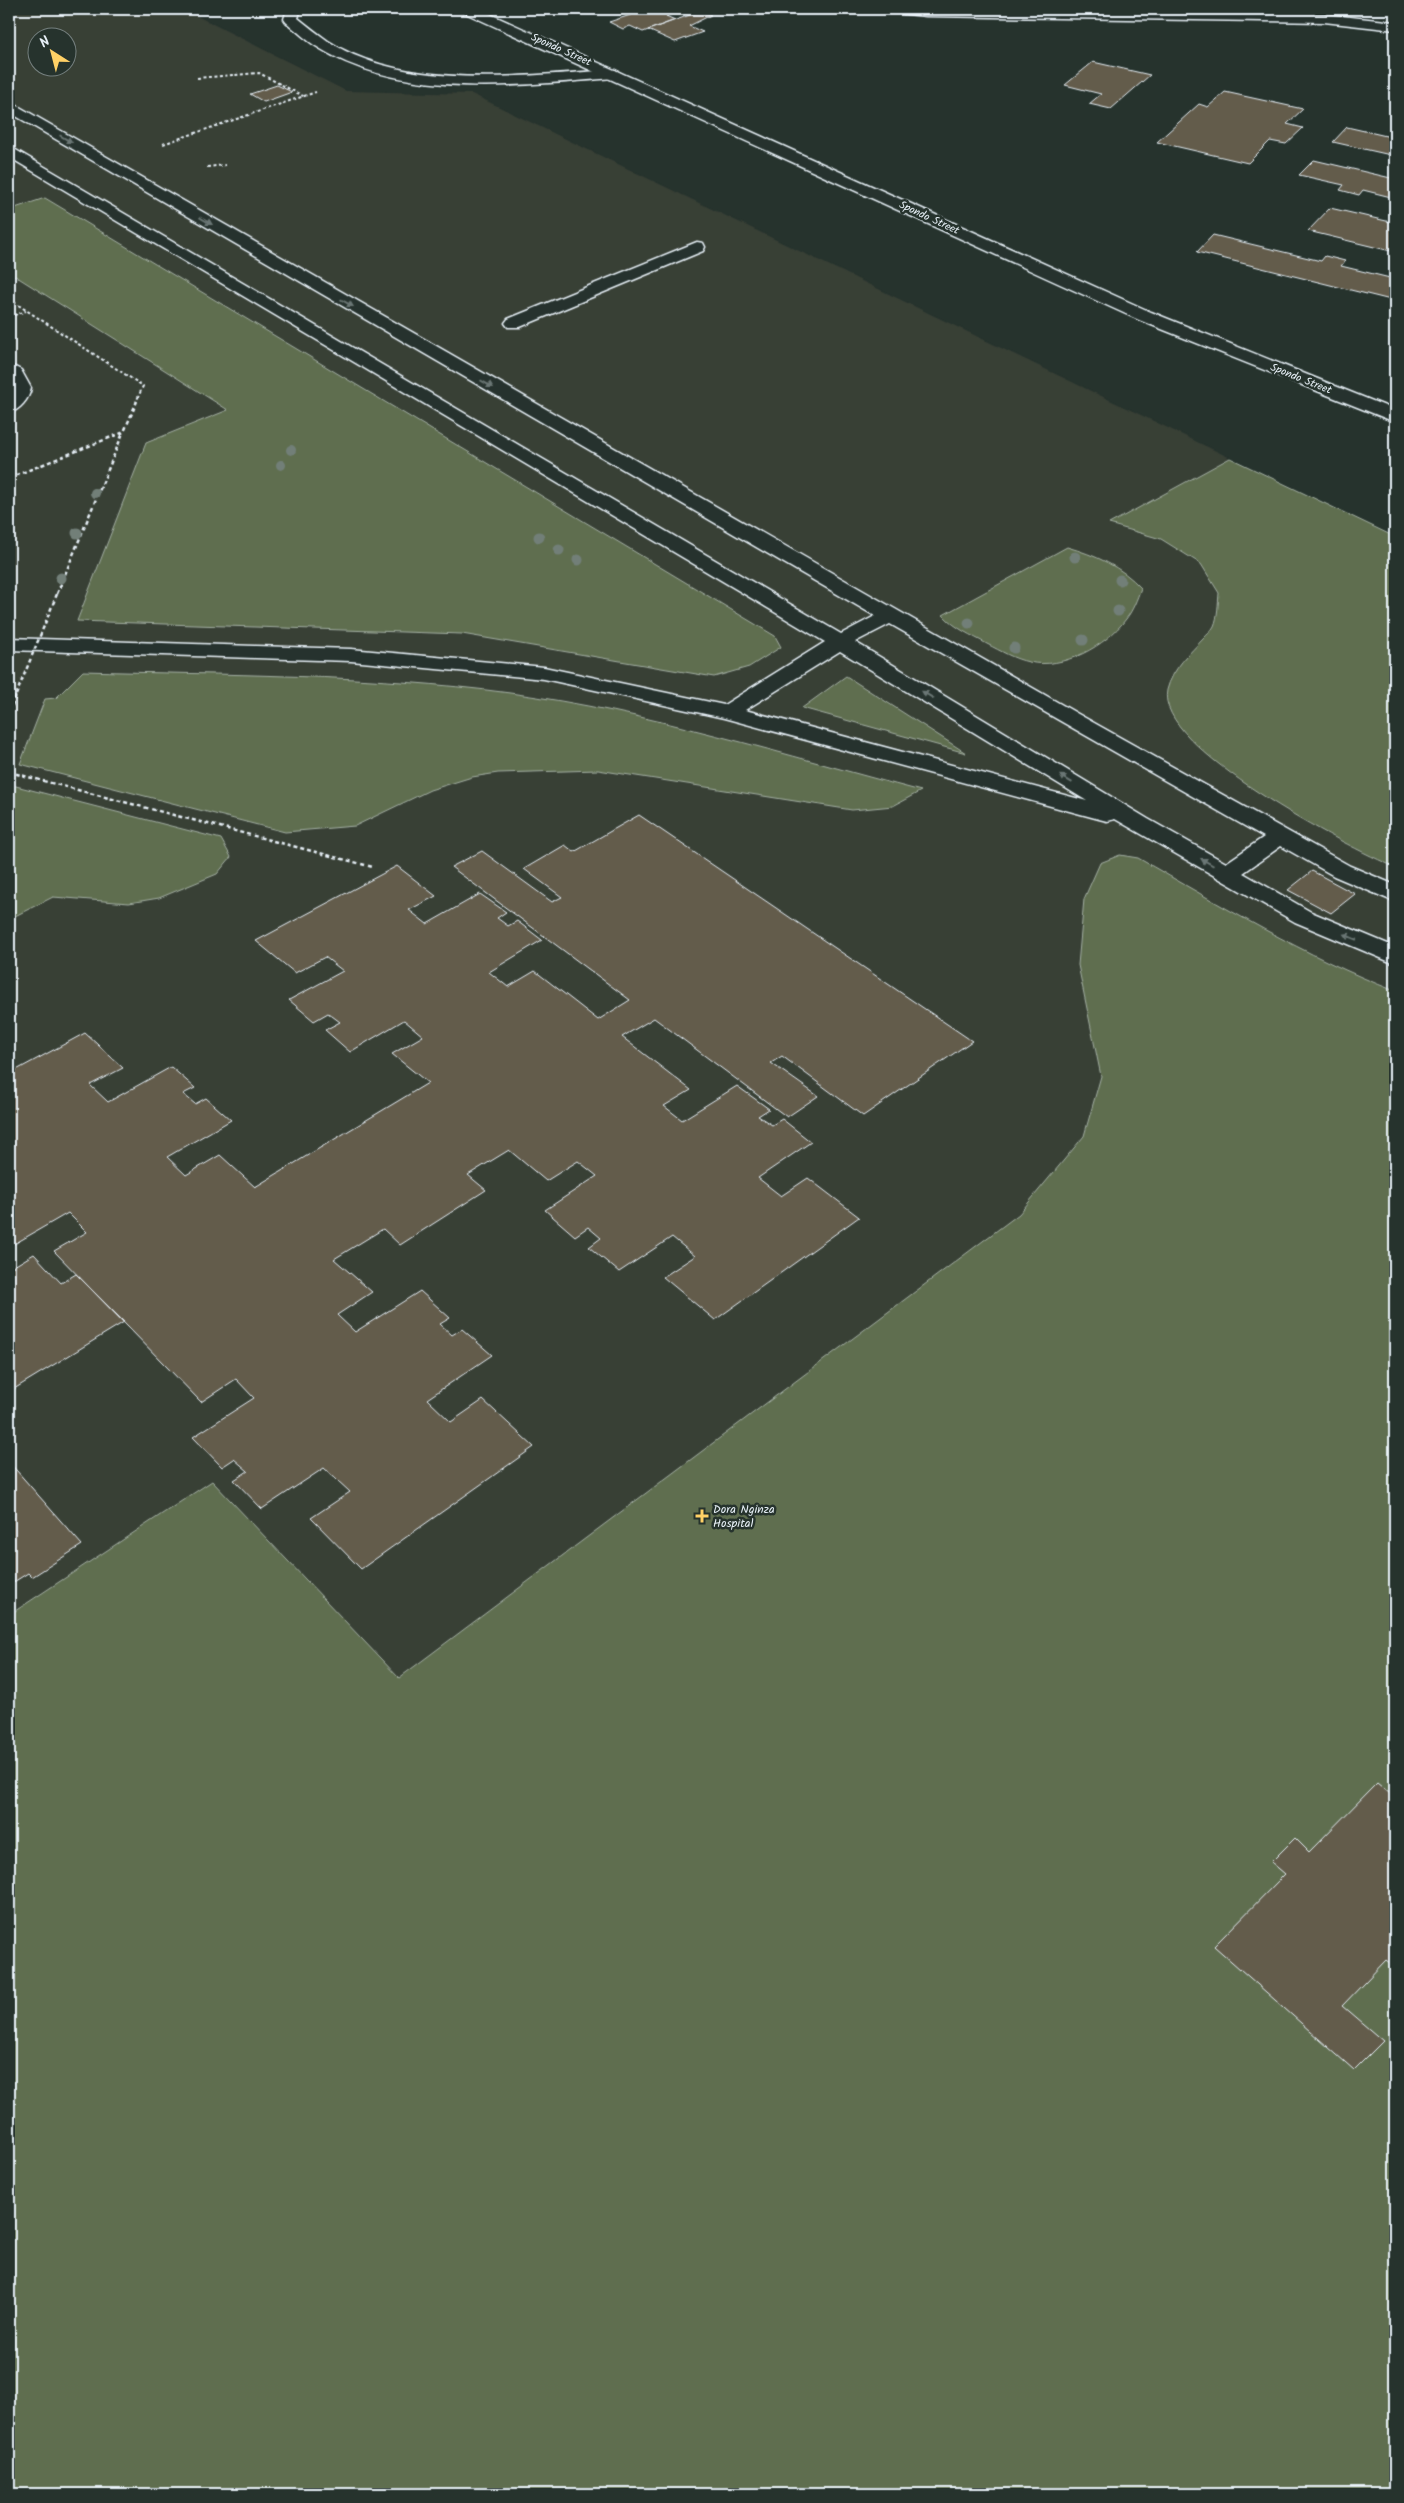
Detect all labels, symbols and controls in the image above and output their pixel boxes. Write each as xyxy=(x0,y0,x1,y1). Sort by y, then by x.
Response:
north arrow xyxy=(28,28,78,78)
street label: Spondo Street xyxy=(528,29,595,72)
text: N xyxy=(35,31,55,54)
one-way arrow xyxy=(60,134,73,143)
street label: Spondo Street xyxy=(896,196,963,240)
one-way arrow xyxy=(200,216,213,225)
one-way arrow xyxy=(340,298,353,307)
street label: Spondo Street xyxy=(1268,359,1335,400)
one-way arrow xyxy=(481,380,494,389)
one-way arrow xyxy=(921,690,934,699)
one-way arrow xyxy=(1060,775,1073,784)
one-way arrow xyxy=(1200,857,1213,866)
one-way arrow xyxy=(1343,933,1357,941)
place label: Dora Nginza Hospital xyxy=(713,1500,775,1533)
marker: Dora Nginza Hospital xyxy=(695,1509,709,1523)

